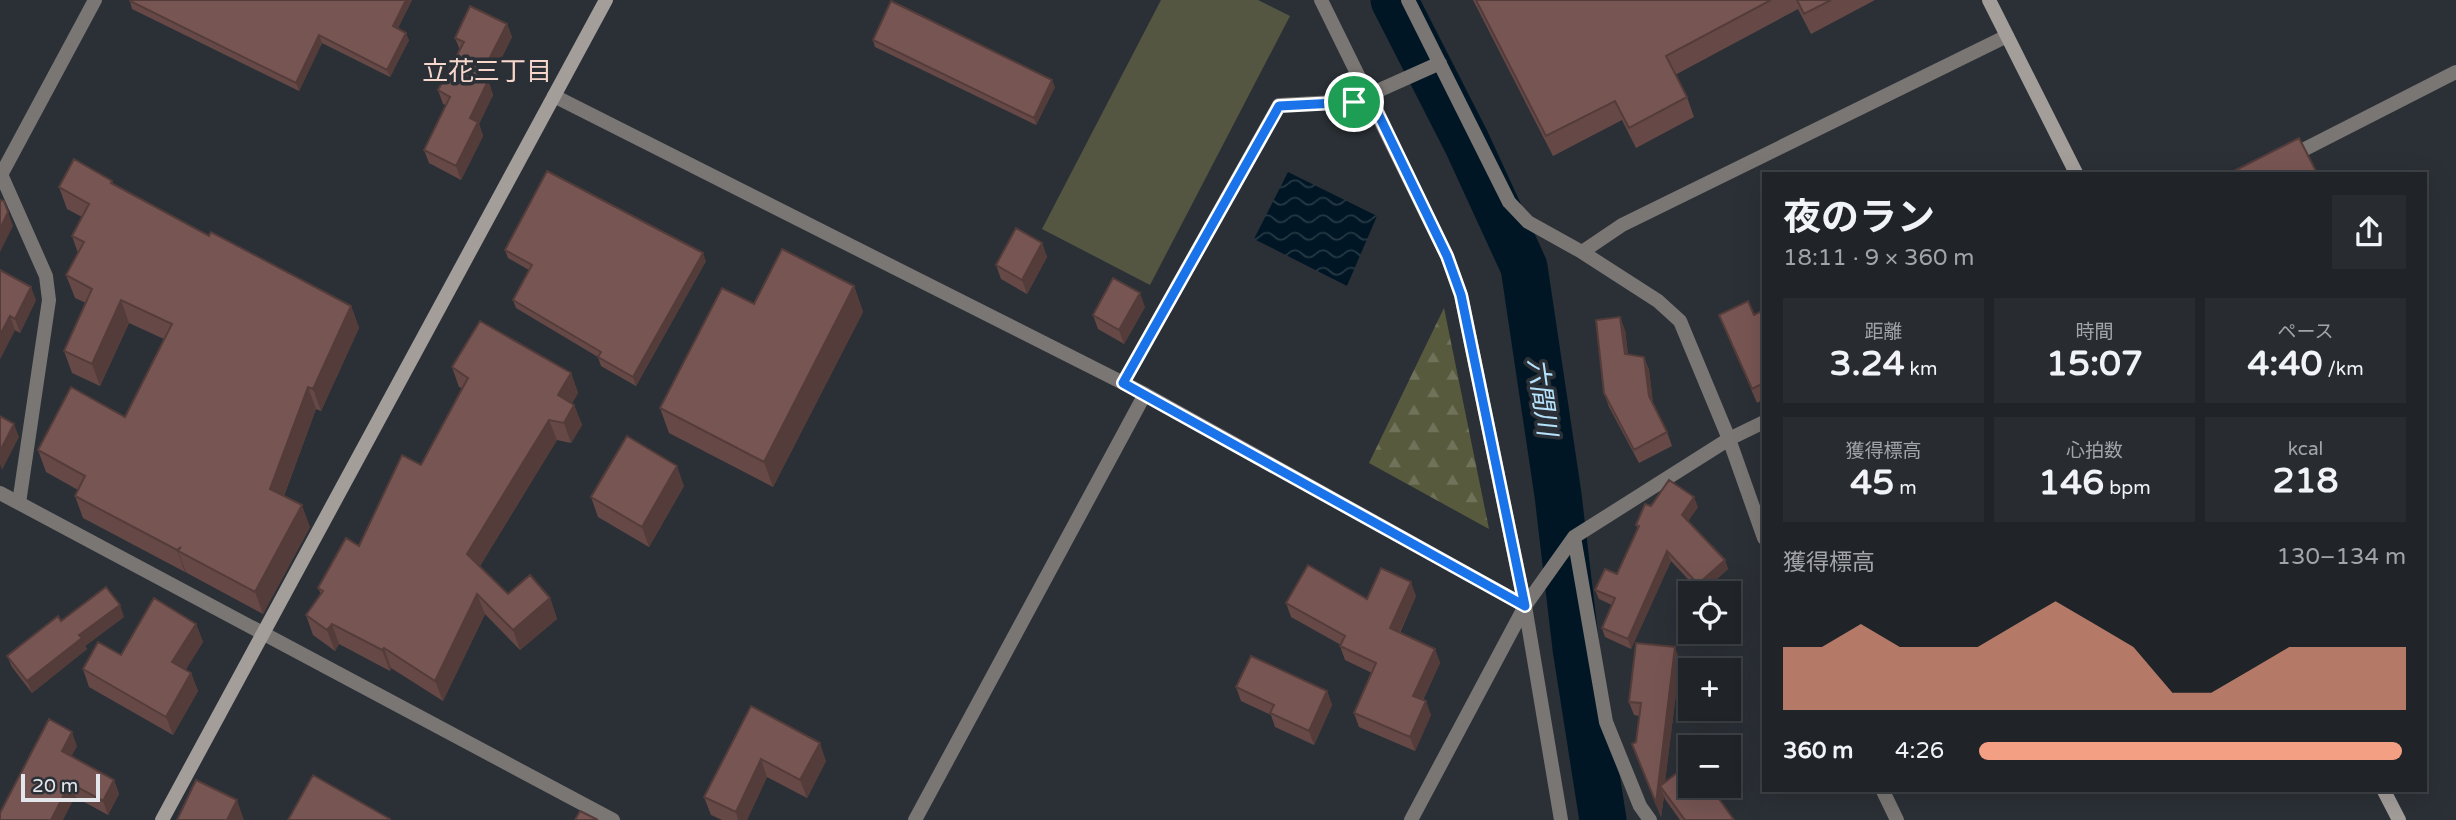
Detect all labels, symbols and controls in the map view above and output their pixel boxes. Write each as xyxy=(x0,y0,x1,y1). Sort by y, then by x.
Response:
district label: 立花三丁目 xyxy=(422,56,552,87)
pin xyxy=(1324,72,1384,132)
icon: arrive xyxy=(1335,83,1373,121)
text: 夜のラン xyxy=(1783,195,1935,241)
button: share xyxy=(2332,195,2406,269)
text: 18:11 · 9 × 360 m xyxy=(1783,244,1974,272)
text: 距離 xyxy=(1864,321,1903,343)
text: 時間 xyxy=(2075,321,2114,343)
text: ペース xyxy=(2277,321,2334,343)
text: 3.24 xyxy=(1830,343,1905,385)
text: 15:07 xyxy=(2046,343,2143,385)
text: 4:40 xyxy=(2247,343,2322,385)
water label: 六間川 xyxy=(1521,356,1563,441)
text: km xyxy=(1905,358,1937,380)
text: /km xyxy=(2322,358,2364,380)
text: kcal xyxy=(2288,438,2323,460)
text: 獲得標高 xyxy=(1845,440,1922,462)
text: 心拍数 xyxy=(2066,440,2123,462)
text: 218 xyxy=(2273,460,2338,502)
text: 45 xyxy=(1850,462,1894,504)
text: 146 xyxy=(2038,462,2104,504)
text: m xyxy=(1894,477,1917,499)
text: bpm xyxy=(2104,477,2151,499)
text: 130–134 m xyxy=(2277,543,2406,571)
text: 獲得標高 xyxy=(1783,549,1875,577)
map controls xyxy=(1678,581,1741,798)
button: locate xyxy=(1678,581,1741,644)
button: + xyxy=(1678,658,1741,721)
button: − xyxy=(1678,735,1741,798)
text: 360 m xyxy=(1783,737,1853,765)
text: 4:26 xyxy=(1895,737,1944,765)
scale bar xyxy=(21,771,100,803)
text: 20 m xyxy=(32,775,78,797)

